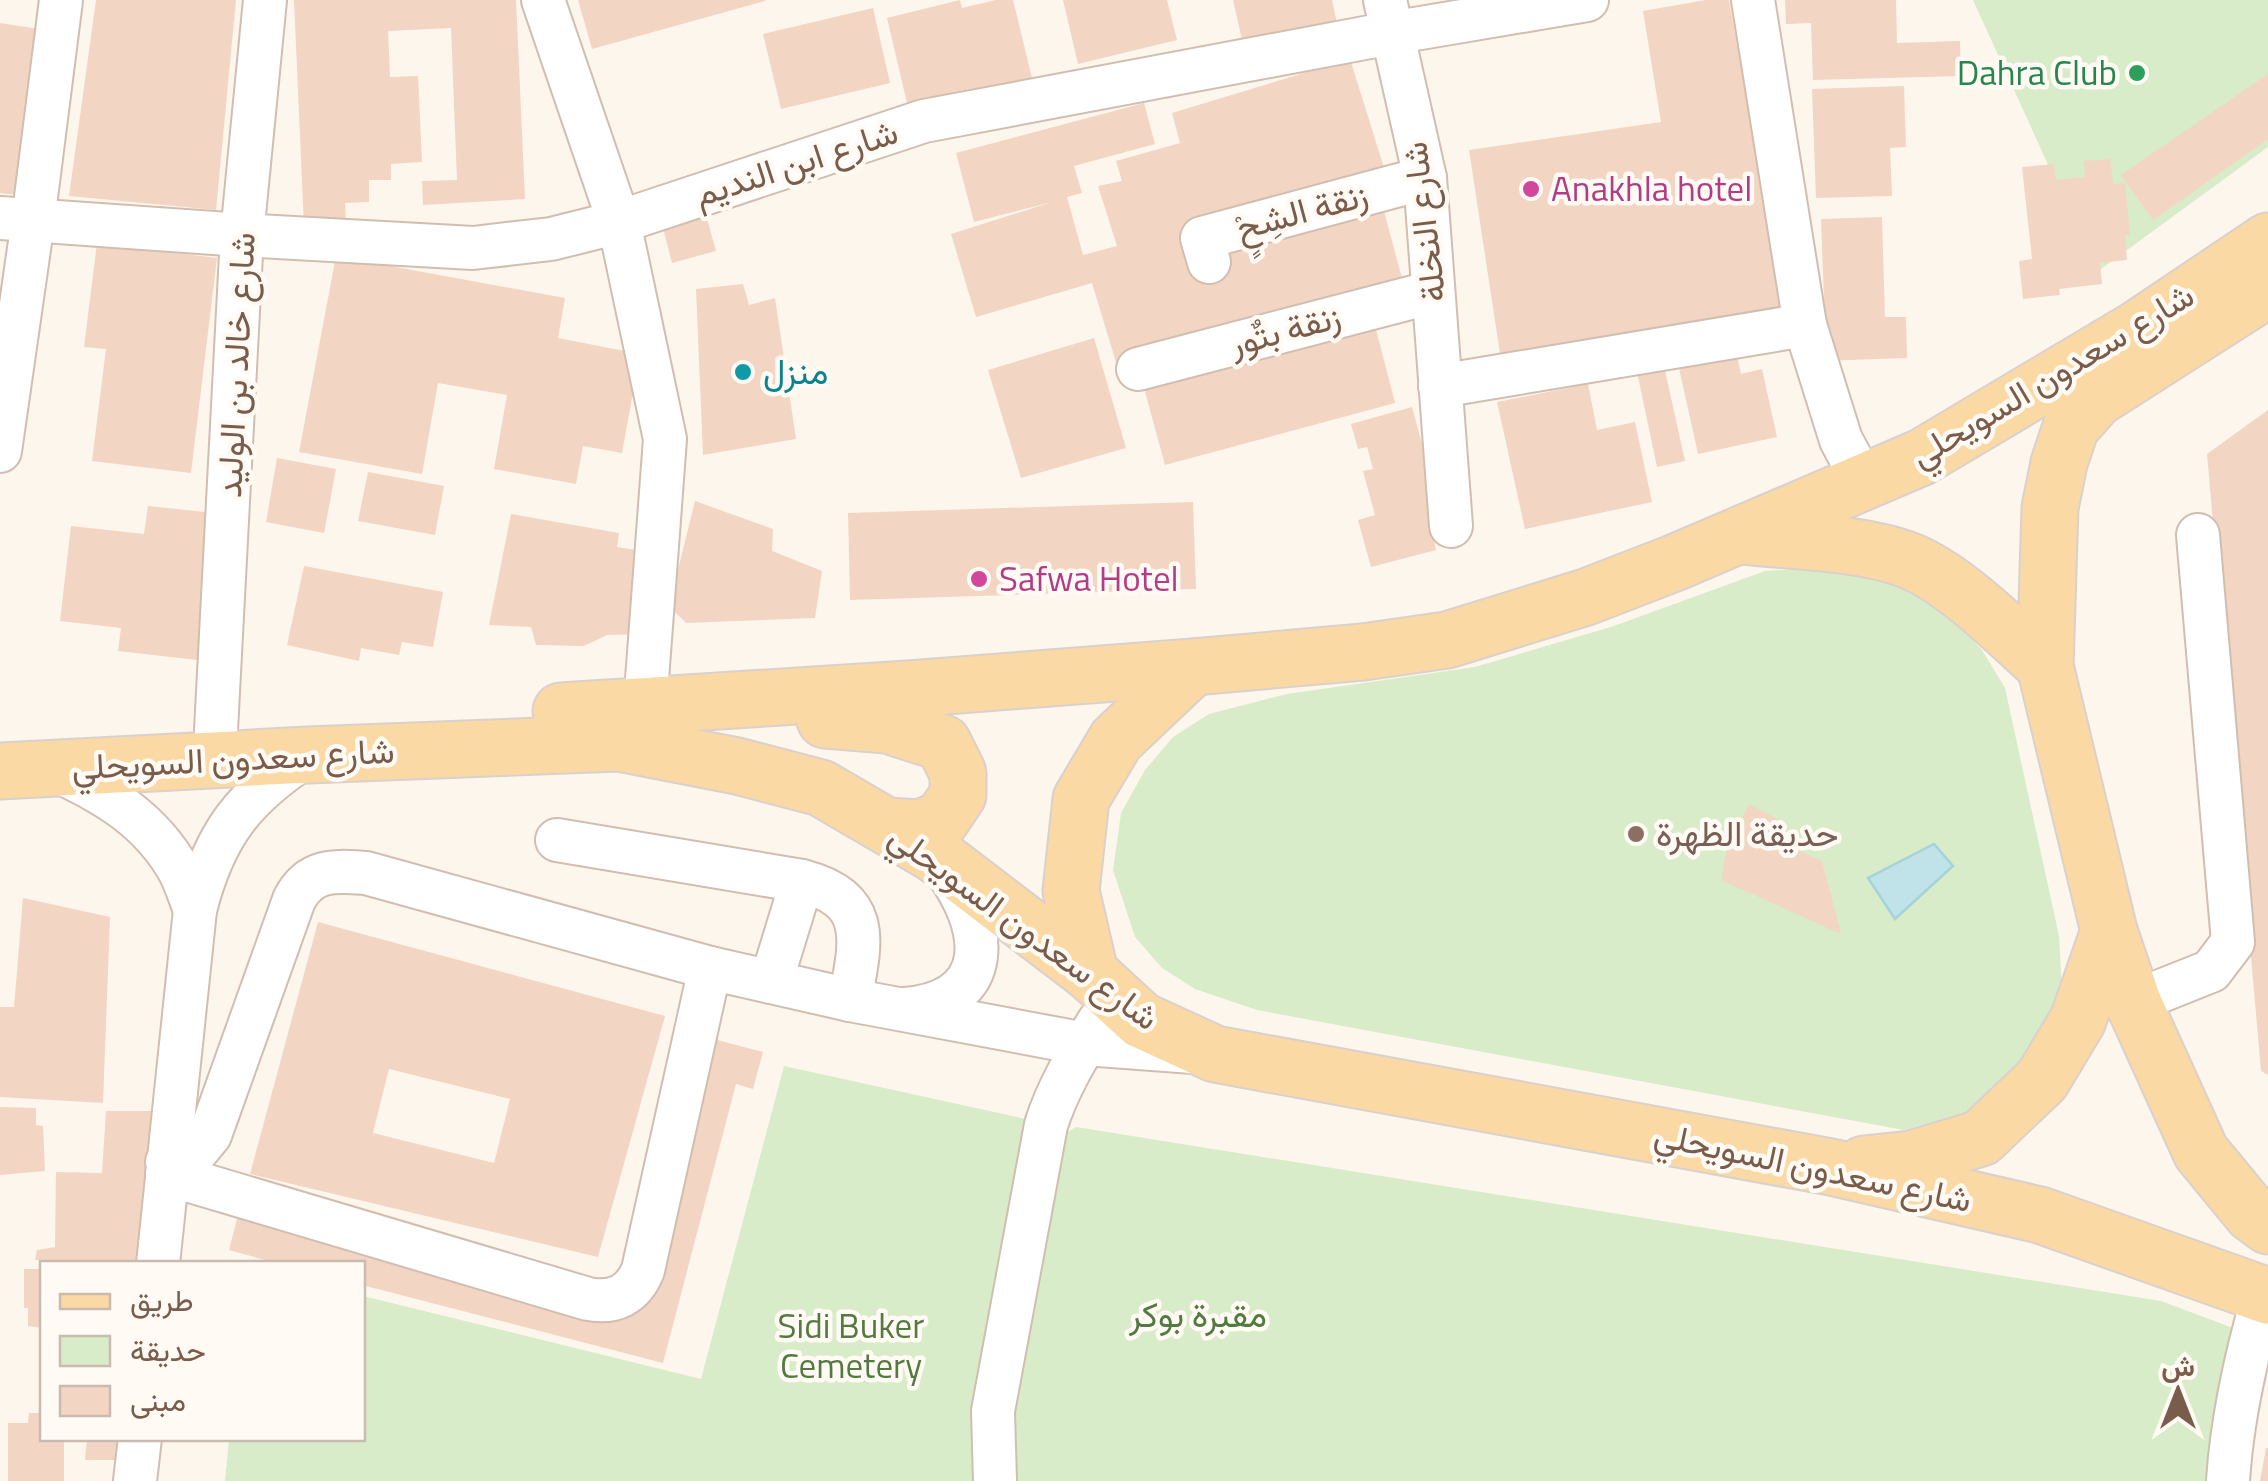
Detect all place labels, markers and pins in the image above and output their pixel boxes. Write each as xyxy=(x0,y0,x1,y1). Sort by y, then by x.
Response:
place label: Dahra Club xyxy=(1957,45,2117,99)
marker: Dahra Club xyxy=(2126,62,2148,84)
place label: Anakhla hotel xyxy=(1551,161,1752,215)
marker: Anakhla hotel xyxy=(1520,178,1542,200)
place label: منزل xyxy=(763,344,828,398)
marker: منزل xyxy=(732,361,754,383)
place label: Safwa Hotel xyxy=(999,551,1179,605)
marker: Safwa Hotel xyxy=(968,568,990,590)
place label: حديقة الظهرة xyxy=(1656,806,1839,860)
marker: حديقة الظهرة xyxy=(1625,823,1647,845)

